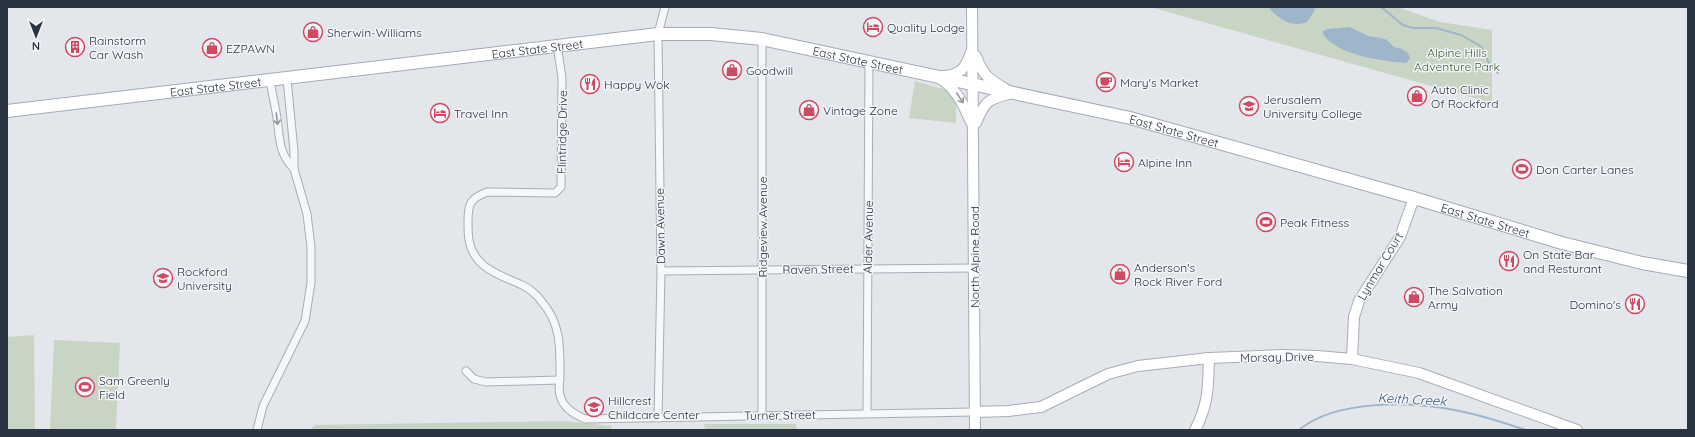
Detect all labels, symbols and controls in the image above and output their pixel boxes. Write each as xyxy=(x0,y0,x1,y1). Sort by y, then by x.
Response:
north arrow xyxy=(16,16,56,56)
hotel icon: Quality Lodge xyxy=(862,16,884,38)
place label: Quality Lodge xyxy=(887,20,965,35)
shop icon: Sherwin-Williams xyxy=(302,21,324,43)
place label: Sherwin-Williams xyxy=(327,25,422,40)
place label: Rainstorm Car Wash xyxy=(89,33,146,62)
street label: East State Street xyxy=(491,35,584,61)
building icon: Rainstorm Car Wash xyxy=(64,36,86,58)
shop icon: EZPAWN xyxy=(201,37,223,59)
text: N xyxy=(32,39,40,53)
place label: EZPAWN xyxy=(226,41,275,56)
street label: East State Street xyxy=(811,43,905,77)
park label: Alpine Hills Adventure Park xyxy=(1414,45,1500,74)
shop icon: Goodwill xyxy=(721,59,743,81)
place label: Goodwill xyxy=(746,63,793,78)
cafe icon: Mary's Market xyxy=(1095,71,1117,93)
street label: East State Street xyxy=(169,73,262,99)
restaurant icon: Happy Wok xyxy=(579,73,601,95)
place label: Mary's Market xyxy=(1120,75,1199,90)
place label: Happy Wok xyxy=(604,77,670,92)
place label: Auto Clinic Of Rockford xyxy=(1431,82,1498,111)
shop icon: Auto Clinic Of Rockford xyxy=(1406,85,1428,107)
street label: Flintridge Drive xyxy=(554,90,570,174)
one-way arrow xyxy=(956,92,964,103)
place label: Jerusalem University College xyxy=(1263,92,1363,121)
school or university icon: Jerusalem University College xyxy=(1238,95,1260,117)
shop icon: Vintage Zone xyxy=(798,99,820,121)
hotel icon: Travel Inn xyxy=(429,102,451,124)
place label: Vintage Zone xyxy=(823,103,898,118)
place label: Travel Inn xyxy=(454,106,508,121)
street label: East State Street xyxy=(1128,111,1220,150)
one-way arrow xyxy=(273,112,280,125)
hotel icon: Alpine Inn xyxy=(1113,151,1135,173)
place label: Alpine Inn xyxy=(1138,155,1192,170)
sports icon: Don Carter Lanes xyxy=(1511,158,1533,180)
place label: Don Carter Lanes xyxy=(1536,162,1634,177)
street label: Ridgeview Avenue xyxy=(755,176,770,277)
street label: Dawn Avenue xyxy=(652,188,668,264)
street label: East State Street xyxy=(1439,199,1532,240)
street label: Alder Avenue xyxy=(860,200,876,274)
street label: North Alpine Road xyxy=(967,206,982,308)
sports icon: Peak Fitness xyxy=(1255,211,1277,233)
place label: Peak Fitness xyxy=(1280,215,1350,230)
street label: Lynmar Court xyxy=(1354,229,1406,303)
place label: On State Bar and Resturant xyxy=(1523,247,1602,276)
restaurant icon: On State Bar and Resturant xyxy=(1498,250,1520,272)
place label: Anderson's Rock River Ford xyxy=(1134,260,1222,289)
street label: Raven Street xyxy=(782,261,854,277)
shop icon: Anderson's Rock River Ford xyxy=(1109,263,1131,285)
place label: Rockford University xyxy=(177,264,232,293)
school or university icon: Rockford University xyxy=(152,267,174,289)
place label: The Salvation Army xyxy=(1428,283,1503,312)
shop icon: The Salvation Army xyxy=(1403,286,1425,308)
restaurant icon: Domino's xyxy=(1624,293,1646,315)
place label: Domino's xyxy=(1569,297,1621,312)
street label: Morsay Drive xyxy=(1240,349,1314,365)
place label: Sam Greenly Field xyxy=(99,373,170,402)
sports icon: Sam Greenly Field xyxy=(74,376,96,398)
water label: Keith Creek xyxy=(1377,389,1448,409)
place label: Hillcrest Childcare Center xyxy=(608,393,700,422)
school or university icon: Hillcrest Childcare Center xyxy=(583,396,605,418)
street label: Turner Street xyxy=(744,407,816,423)

